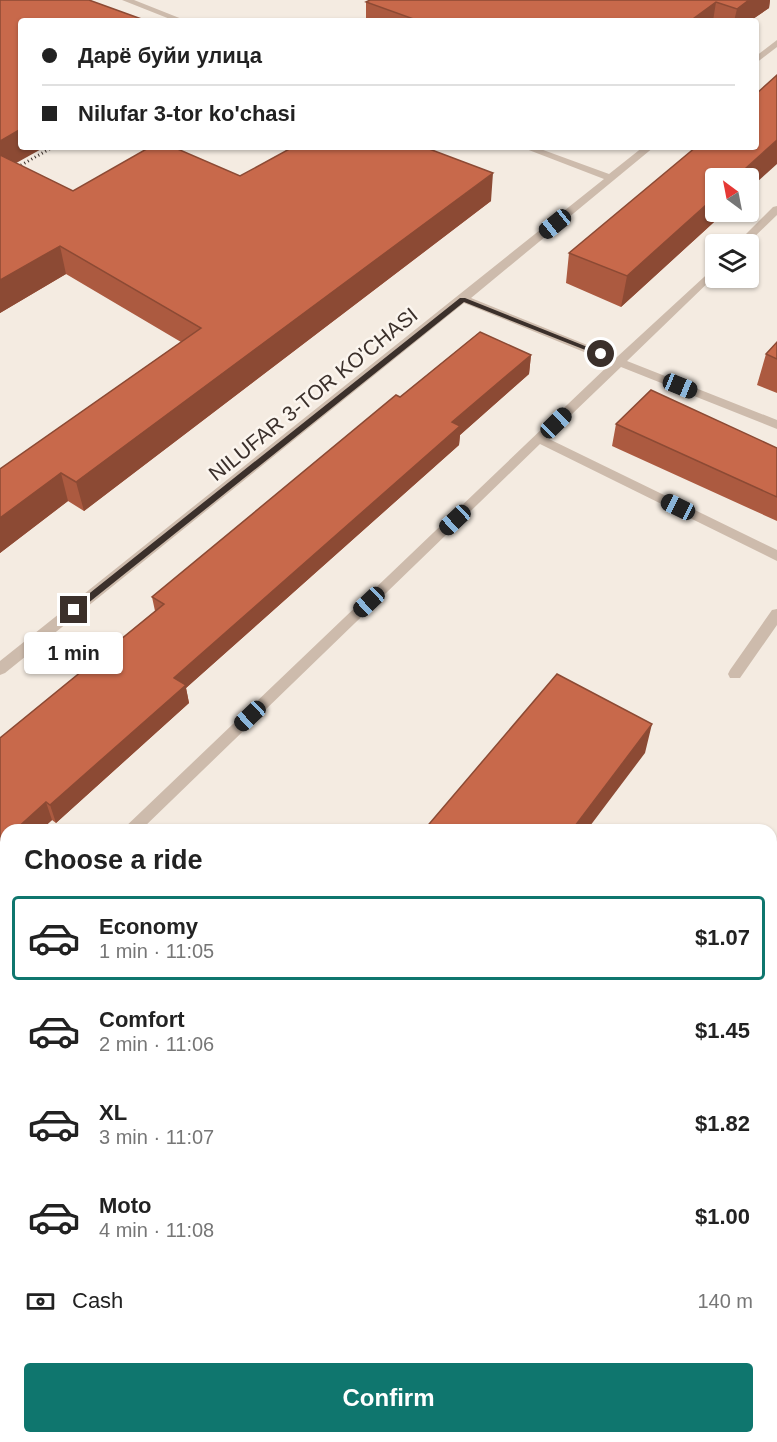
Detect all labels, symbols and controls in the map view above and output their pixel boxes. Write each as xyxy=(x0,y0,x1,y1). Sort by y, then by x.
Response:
text: Дарё буйи улица xyxy=(78,43,262,68)
text: Nilufar 3-tor ko'chasi xyxy=(78,101,296,126)
north arrow xyxy=(705,168,759,222)
map controls xyxy=(705,168,759,288)
car xyxy=(535,206,575,242)
button: layers xyxy=(705,234,759,288)
street label: NILUFAR 3-TOR KO'CHASI xyxy=(204,303,422,485)
route start xyxy=(587,340,614,367)
car xyxy=(660,371,700,401)
car xyxy=(537,404,575,442)
car xyxy=(658,491,698,523)
car xyxy=(436,501,474,539)
car xyxy=(350,583,388,621)
route end xyxy=(60,596,87,623)
callout: 1 min xyxy=(25,631,124,673)
text: 1 min xyxy=(47,642,100,664)
car xyxy=(231,697,269,735)
text: Choose a ride xyxy=(24,845,203,875)
icon: car xyxy=(27,911,81,965)
text: Economy xyxy=(99,914,198,939)
text: $1.07 xyxy=(695,925,750,950)
text: 1 min · 11:05 xyxy=(99,940,214,962)
icon: car xyxy=(27,1004,81,1058)
text: Comfort xyxy=(99,1007,185,1032)
text: $1.45 xyxy=(695,1018,750,1043)
text: 2 min · 11:06 xyxy=(99,1033,214,1055)
icon: car xyxy=(27,1097,81,1151)
text: XL xyxy=(99,1100,127,1125)
text: $1.82 xyxy=(695,1111,750,1136)
text: 3 min · 11:07 xyxy=(99,1126,214,1148)
icon: car xyxy=(27,1190,81,1244)
text: Moto xyxy=(99,1193,152,1218)
text: $1.00 xyxy=(695,1204,750,1229)
text: 4 min · 11:08 xyxy=(99,1219,214,1241)
icon: cash xyxy=(24,1285,57,1318)
text: Cash xyxy=(72,1288,123,1313)
text: 140 m xyxy=(697,1290,753,1312)
button: Confirm xyxy=(24,1363,753,1432)

